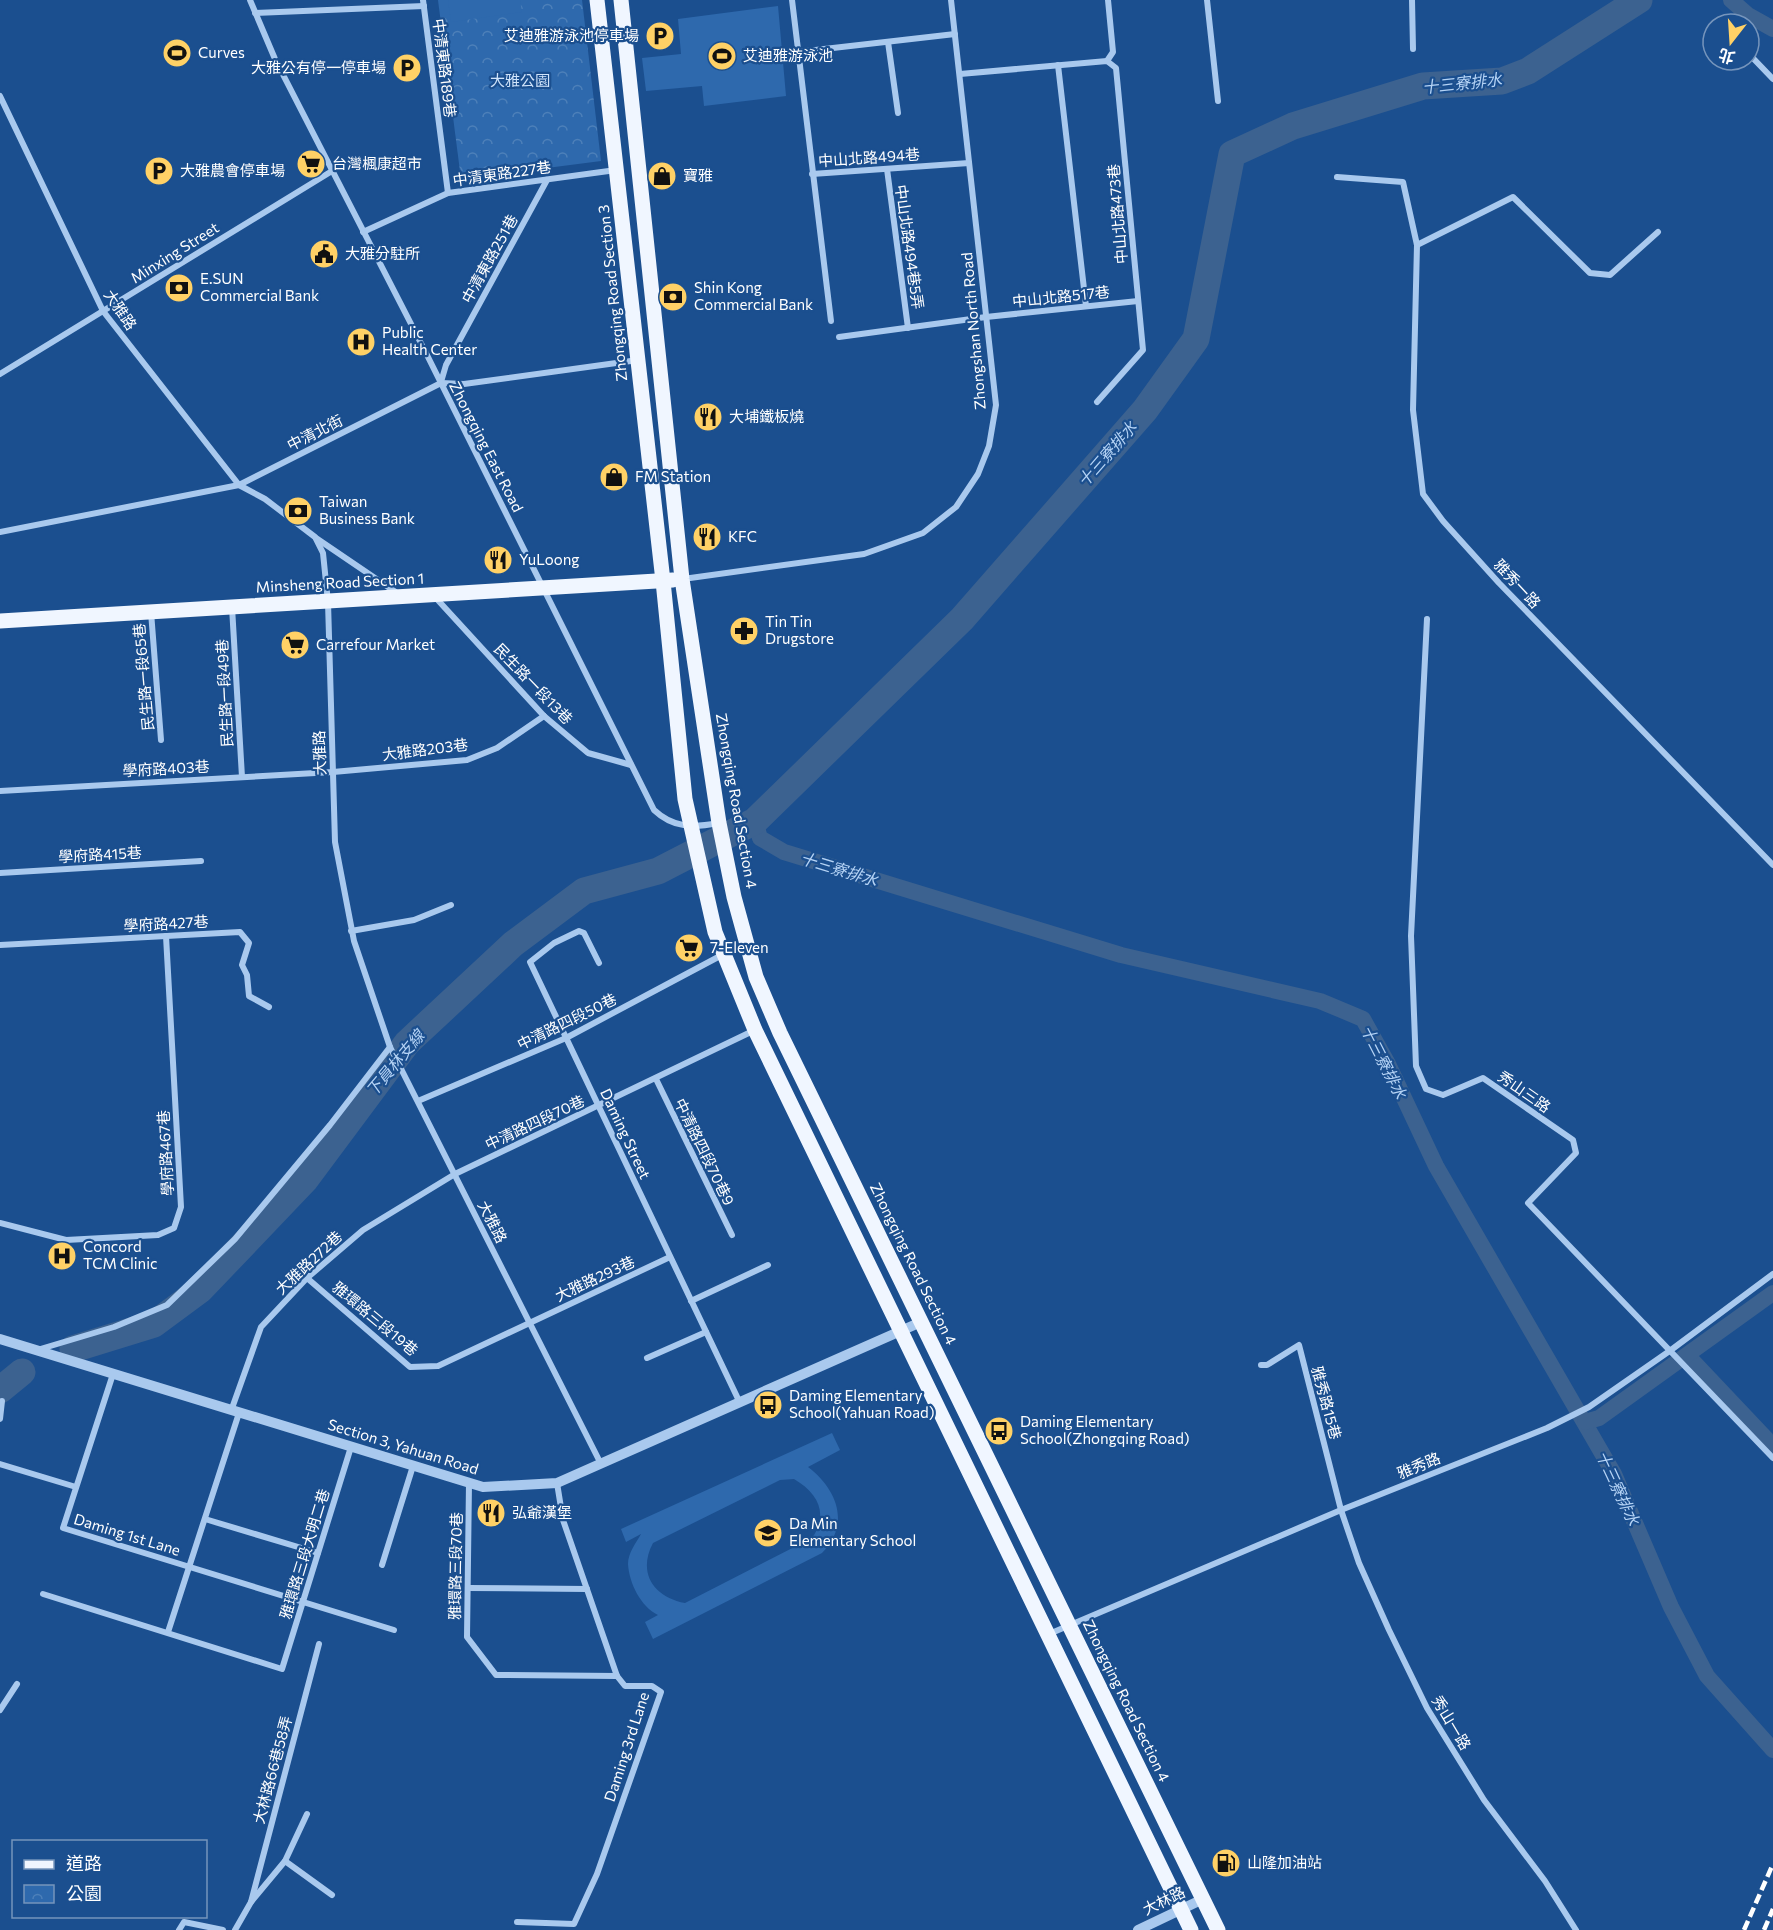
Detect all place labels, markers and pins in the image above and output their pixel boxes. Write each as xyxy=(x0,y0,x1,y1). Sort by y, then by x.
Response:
parking icon: 艾迪雅游泳池停車場 xyxy=(644,20,676,52)
place label: 艾迪雅游泳池停車場 xyxy=(504,26,639,44)
sports icon: Curves xyxy=(161,37,193,69)
sports icon: 艾迪雅游泳池 xyxy=(706,40,738,72)
place label: Curves xyxy=(198,43,245,61)
place label: 艾迪雅游泳池 xyxy=(743,46,833,64)
parking icon: 大雅公有停一停車場 xyxy=(391,52,423,84)
place label: 大雅公有停一停車場 xyxy=(251,58,386,76)
supermarket icon: 台灣楓康超市 xyxy=(295,148,327,180)
place label: 台灣楓康超市 xyxy=(332,154,422,172)
parking icon: 大雅農會停車場 xyxy=(143,155,175,187)
shop icon: 寶雅 xyxy=(646,160,678,192)
place label: 大雅農會停車場 xyxy=(180,161,285,179)
place label: 寶雅 xyxy=(683,166,713,184)
public building icon: 大雅分駐所 xyxy=(308,238,340,270)
place label: 大雅分駐所 xyxy=(345,244,420,262)
place label: E.SUN Commercial Bank xyxy=(200,269,319,304)
bank icon: E.SUN Commercial Bank xyxy=(163,272,195,304)
place label: Shin Kong Commercial Bank xyxy=(694,278,813,313)
bank icon: Shin Kong Commercial Bank xyxy=(657,281,689,313)
place label: Public Health Center xyxy=(382,323,477,358)
hospital icon: Public Health Center xyxy=(345,326,377,358)
restaurant icon: 大埔鐵板燒 xyxy=(692,401,724,433)
place label: 大埔鐵板燒 xyxy=(729,407,804,425)
shop icon: FM Station xyxy=(598,461,630,493)
place label: FM Station xyxy=(635,467,711,485)
place label: Taiwan Business Bank xyxy=(319,492,415,527)
bank icon: Taiwan Business Bank xyxy=(282,495,314,527)
restaurant icon: KFC xyxy=(691,521,723,553)
place label: KFC xyxy=(728,527,757,545)
restaurant icon: YuLoong xyxy=(482,544,514,576)
place label: YuLoong xyxy=(519,550,579,568)
place label: Tin Tin Drugstore xyxy=(765,612,834,647)
pharmacy icon: Tin Tin Drugstore xyxy=(728,615,760,647)
supermarket icon: Carrefour Market xyxy=(279,629,311,661)
place label: Carrefour Market xyxy=(316,635,435,653)
supermarket icon: 7-Eleven xyxy=(673,932,705,964)
place label: 7-Eleven xyxy=(710,938,769,956)
place label: Concord TCM Clinic xyxy=(83,1237,157,1272)
hospital icon: Concord TCM Clinic xyxy=(46,1240,78,1272)
place label: Daming Elementary School(Yahuan Road) xyxy=(789,1386,935,1421)
bus stop icon: Daming Elementary School(Yahuan Road) xyxy=(752,1389,784,1421)
place label: Daming Elementary School(Zhongqing Road) xyxy=(1020,1412,1190,1447)
bus stop icon: Daming Elementary School(Zhongqing Road) xyxy=(983,1415,1015,1447)
restaurant icon: 弘爺漢堡 xyxy=(475,1497,507,1529)
place label: 弘爺漢堡 xyxy=(512,1503,572,1521)
place label: Da Min Elementary School xyxy=(789,1514,916,1549)
school or university icon: Da Min Elementary School xyxy=(752,1517,784,1549)
fuel station icon: 山隆加油站 xyxy=(1210,1847,1242,1879)
place label: 山隆加油站 xyxy=(1247,1853,1322,1871)

